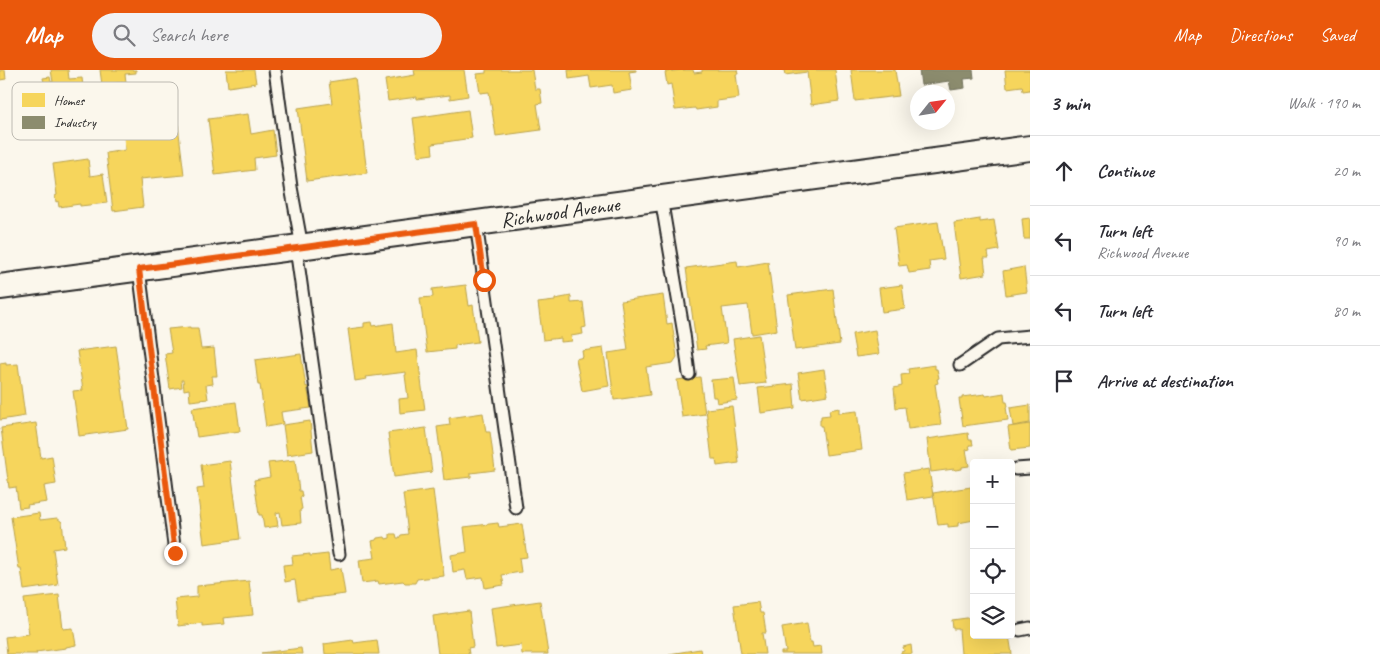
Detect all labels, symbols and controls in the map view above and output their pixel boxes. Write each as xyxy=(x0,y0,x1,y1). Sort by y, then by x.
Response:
search box xyxy=(92,13,442,58)
text: Map xyxy=(25,20,62,50)
icon: search xyxy=(110,21,138,49)
text: Search here xyxy=(150,23,228,47)
text: Map xyxy=(1174,24,1201,46)
text: Directions xyxy=(1229,24,1292,46)
text: Saved xyxy=(1320,24,1355,46)
legend xyxy=(12,82,178,140)
north arrow xyxy=(910,85,955,130)
text: 3 min xyxy=(1050,90,1090,116)
text: Homes xyxy=(54,92,85,109)
text: Walk · 190 m xyxy=(1288,93,1360,113)
text: Industry xyxy=(54,114,97,131)
icon: ahead xyxy=(1050,157,1078,185)
text: Continue xyxy=(1097,159,1154,183)
text: 20 m xyxy=(1333,161,1360,181)
street label: Richwood Avenue xyxy=(499,191,622,233)
text: Turn left xyxy=(1097,219,1152,243)
icon: left xyxy=(1050,227,1078,255)
text: 90 m xyxy=(1333,231,1360,251)
text: Richwood Avenue xyxy=(1097,243,1188,263)
route start xyxy=(473,269,496,292)
icon: left xyxy=(1050,297,1078,325)
text: Turn left xyxy=(1097,299,1152,323)
text: 80 m xyxy=(1333,301,1360,321)
icon: arrive xyxy=(1050,367,1078,395)
text: Arrive at destination xyxy=(1097,369,1233,393)
map controls xyxy=(970,459,1015,639)
button: + xyxy=(970,459,1015,504)
button: − xyxy=(970,504,1015,549)
route end xyxy=(164,542,187,565)
button: locate xyxy=(970,549,1015,594)
button: layers xyxy=(970,594,1015,639)

